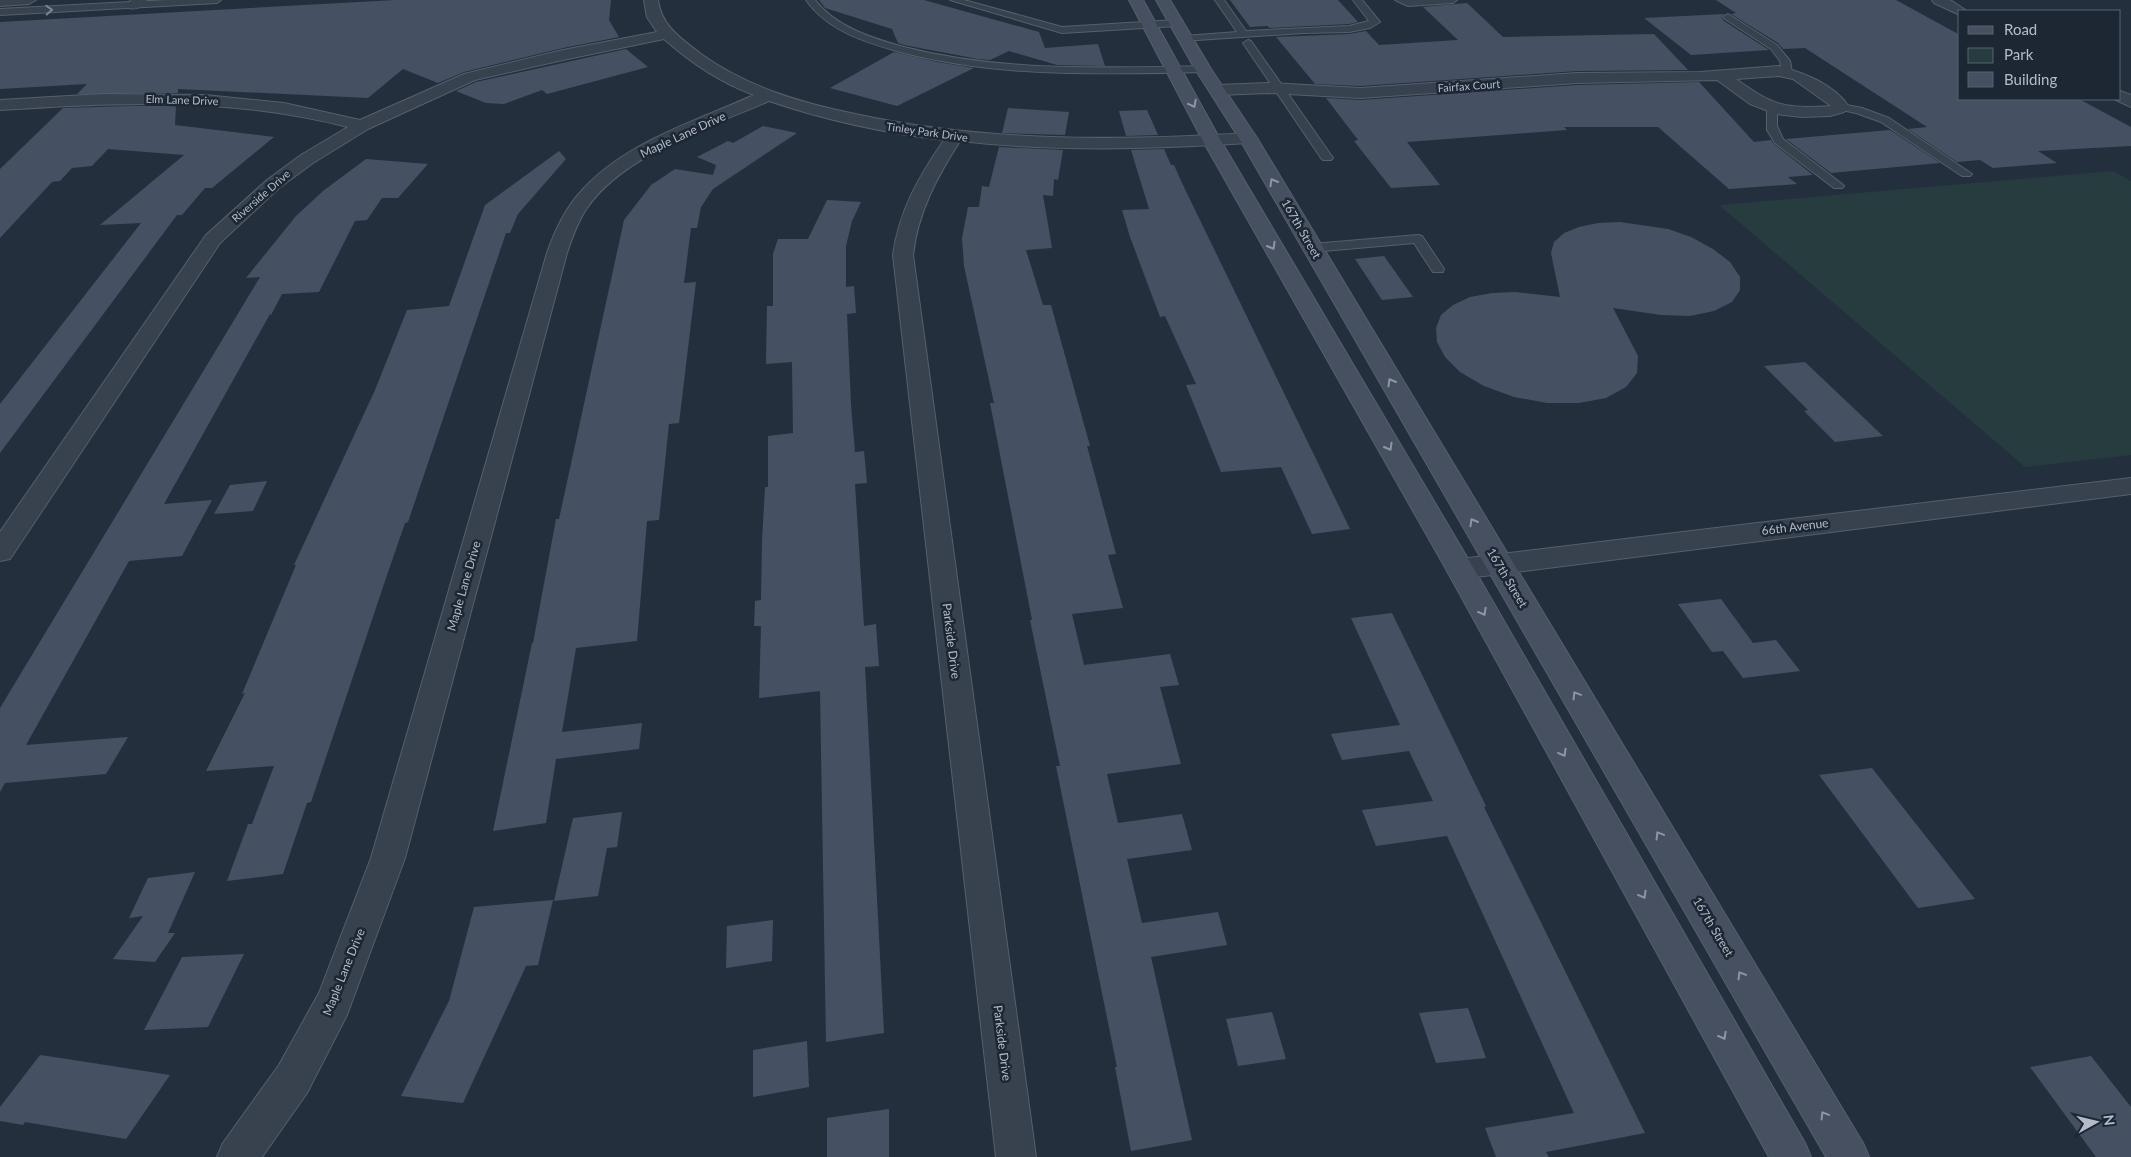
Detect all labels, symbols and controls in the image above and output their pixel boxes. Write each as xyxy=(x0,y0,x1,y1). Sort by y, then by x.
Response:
one-way arrow xyxy=(45,4,53,15)
legend xyxy=(1958,10,2121,100)
text: Road xyxy=(2004,20,2037,38)
text: Park xyxy=(2004,45,2034,63)
text: Building xyxy=(2004,70,2057,88)
street label: Fairfax Court xyxy=(1437,77,1501,94)
street label: Elm Lane Drive xyxy=(145,92,219,107)
one-way arrow xyxy=(1187,99,1197,108)
street label: Maple Lane Drive xyxy=(638,108,728,161)
street label: Tinley Park Drive xyxy=(885,119,969,144)
street label: Riverside Drive xyxy=(229,167,293,225)
one-way arrow xyxy=(1270,178,1280,187)
street label: 167th Street xyxy=(1278,196,1325,262)
one-way arrow xyxy=(1266,241,1276,250)
one-way arrow xyxy=(1387,379,1397,388)
one-way arrow xyxy=(1383,442,1393,451)
street label: 66th Avenue xyxy=(1761,515,1829,538)
one-way arrow xyxy=(1470,519,1480,528)
street label: Maple Lane Drive xyxy=(444,539,484,633)
street label: 167th Street xyxy=(1484,545,1531,611)
street label: Parkside Drive xyxy=(939,602,964,680)
one-way arrow xyxy=(1477,607,1487,616)
one-way arrow xyxy=(1573,692,1583,701)
one-way arrow xyxy=(1557,748,1567,757)
one-way arrow xyxy=(1655,832,1665,841)
one-way arrow xyxy=(1637,890,1647,899)
street label: 167th Street xyxy=(1690,894,1737,960)
street label: Maple Lane Drive xyxy=(319,926,368,1018)
one-way arrow xyxy=(1738,972,1748,981)
street label: Parkside Drive xyxy=(990,1004,1015,1082)
one-way arrow xyxy=(1717,1031,1727,1040)
north arrow xyxy=(2071,1097,2121,1147)
one-way arrow xyxy=(1821,1111,1831,1120)
text: N xyxy=(2100,1114,2119,1127)

